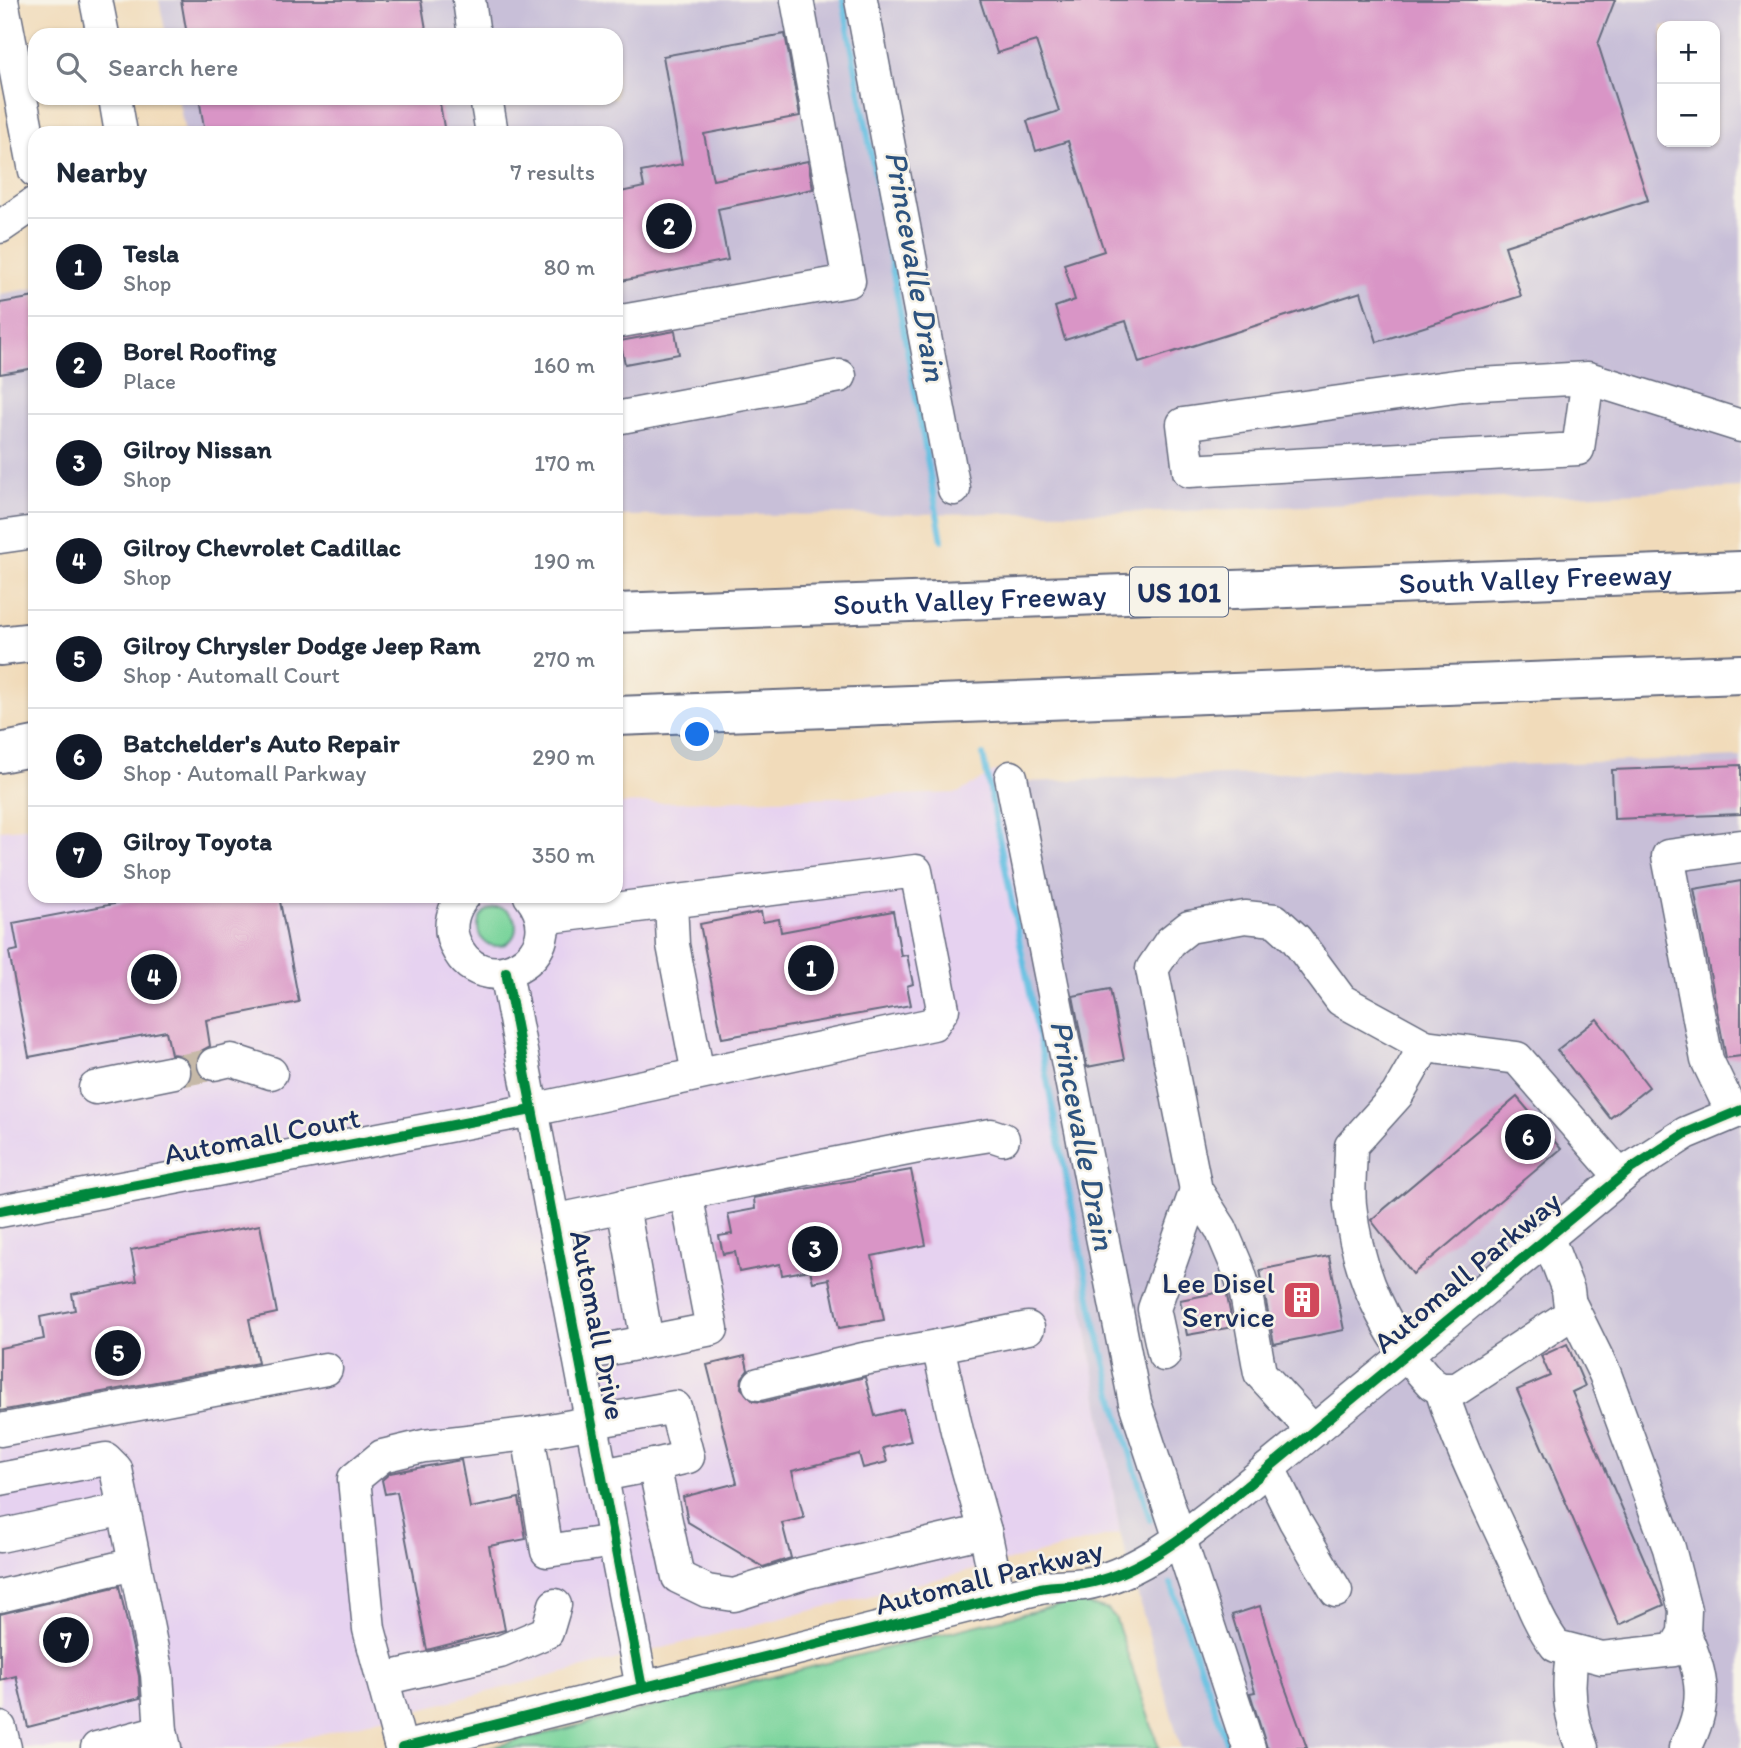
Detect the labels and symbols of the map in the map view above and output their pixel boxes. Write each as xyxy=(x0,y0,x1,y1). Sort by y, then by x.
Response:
water label: Princevalle Drain xyxy=(877,148,955,385)
pin: 2 xyxy=(646,200,692,252)
street label: South Valley Freeway xyxy=(1398,555,1673,602)
road number: US 101 xyxy=(1130,568,1228,616)
street label: South Valley Freeway xyxy=(832,576,1107,623)
your location xyxy=(680,717,714,751)
pin: 1 xyxy=(788,942,834,994)
pin: 4 xyxy=(131,951,177,1003)
water label: Princevalle Drain xyxy=(1042,1017,1124,1254)
street label: Automall Court xyxy=(161,1098,363,1173)
pin: 6 xyxy=(1505,1111,1551,1163)
street label: Automall Parkway xyxy=(1365,1182,1568,1361)
pin: 3 xyxy=(792,1223,838,1275)
street label: Automall Drive xyxy=(562,1227,635,1423)
place label: Lee Disel Service xyxy=(1162,1264,1275,1335)
building icon: Lee Disel Service xyxy=(1281,1279,1323,1321)
pin: 5 xyxy=(95,1327,141,1379)
street label: Automall Parkway xyxy=(871,1530,1107,1623)
pin: 7 xyxy=(43,1614,89,1666)

